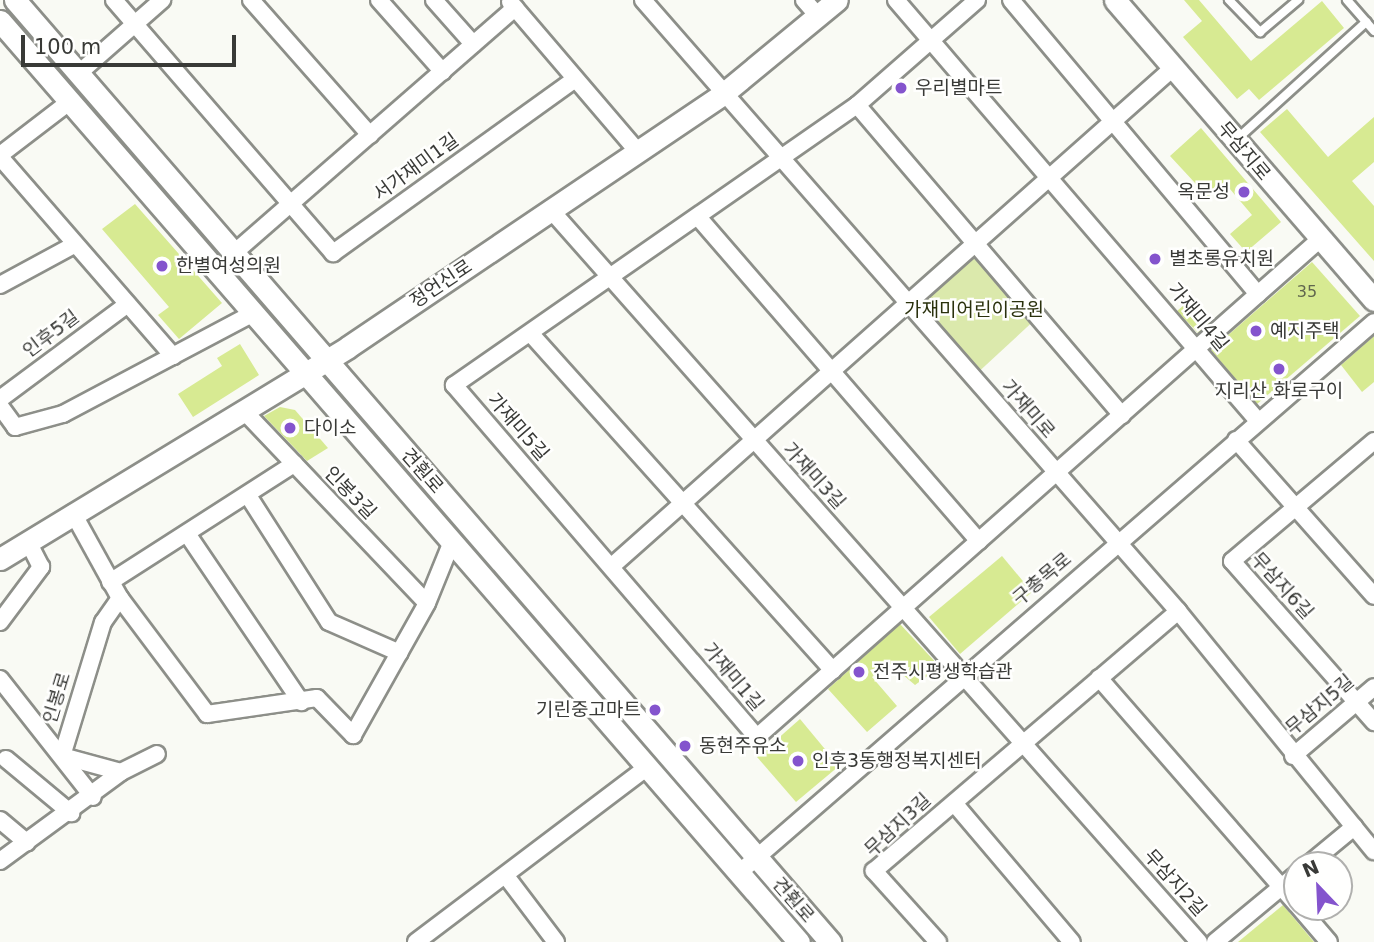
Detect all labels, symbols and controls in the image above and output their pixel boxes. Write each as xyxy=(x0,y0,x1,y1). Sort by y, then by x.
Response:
scale bar xyxy=(24,21,240,65)
text: 100 m xyxy=(34,35,101,59)
place label: 우리별마트 xyxy=(915,77,1002,99)
marker: 우리별마트 xyxy=(893,80,909,96)
street label: 무삼지로 xyxy=(1213,117,1275,185)
street label: 서가재미1길 xyxy=(369,129,463,205)
place label: 옥문성 xyxy=(1178,181,1230,203)
marker: 옥문성 xyxy=(1236,184,1252,200)
place label: 별초롱유치원 xyxy=(1169,248,1274,270)
marker: 별초롱유치원 xyxy=(1147,251,1163,267)
place label: 한별여성의원 xyxy=(176,255,281,277)
street label: 정언신로 xyxy=(406,255,476,313)
marker: 한별여성의원 xyxy=(154,258,170,274)
street label: 가재미4길 xyxy=(1163,278,1233,356)
house number: 35 xyxy=(1297,282,1317,302)
park label: 가재미어린이공원 xyxy=(904,299,1044,321)
street label: 인후5길 xyxy=(18,305,84,363)
place label: 예지주택 xyxy=(1270,320,1340,342)
marker: 예지주택 xyxy=(1248,323,1264,339)
marker: 지리산 화로구이 xyxy=(1271,361,1287,377)
street label: 가재미로 xyxy=(996,375,1060,443)
place label: 지리산 화로구이 xyxy=(1215,380,1343,402)
street label: 가재미5길 xyxy=(482,389,554,465)
place label: 다이소 xyxy=(304,417,356,439)
marker: 다이소 xyxy=(282,420,298,436)
street label: 가재미3길 xyxy=(778,438,850,514)
street label: 견훤로 xyxy=(396,444,448,498)
street label: 인봉3길 xyxy=(319,462,381,524)
street label: 구총목로 xyxy=(1008,548,1076,610)
street label: 무삼지6길 xyxy=(1246,548,1318,624)
street label: 가재미1길 xyxy=(698,638,768,716)
place label: 전주시평생학습관 xyxy=(873,661,1013,683)
marker: 전주시평생학습관 xyxy=(851,664,867,680)
street label: 인봉로 xyxy=(38,670,76,726)
street label: 무삼지5길 xyxy=(1281,670,1359,740)
place label: 기린중고마트 xyxy=(536,699,641,721)
marker: 기린중고마트 xyxy=(647,702,663,718)
place label: 동현주유소 xyxy=(699,735,786,757)
marker: 동현주유소 xyxy=(677,738,693,754)
place label: 인후3동행정복지센터 xyxy=(812,750,981,772)
marker: 인후3동행정복지센터 xyxy=(790,753,806,769)
street label: 무삼지3길 xyxy=(860,789,936,861)
street label: 무삼지2길 xyxy=(1139,845,1211,921)
north arrow xyxy=(1283,851,1353,921)
text: N xyxy=(1299,855,1322,882)
street label: 견훤로 xyxy=(767,873,819,927)

